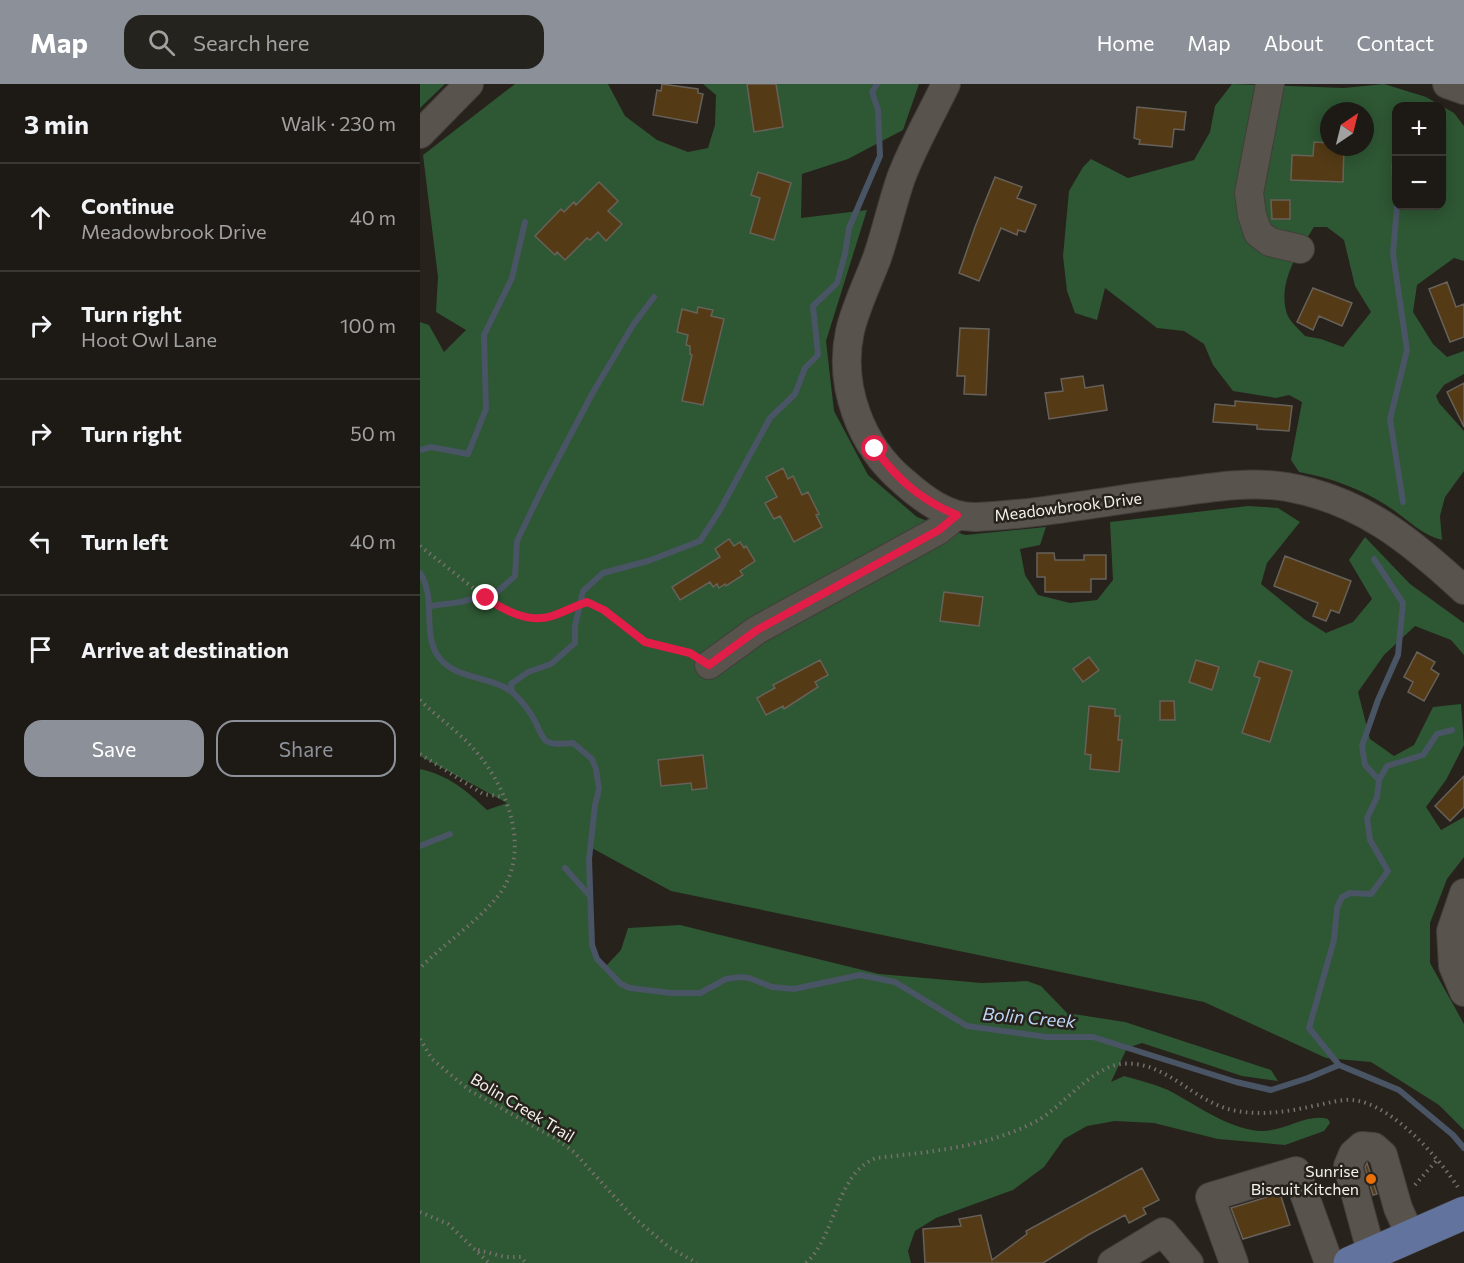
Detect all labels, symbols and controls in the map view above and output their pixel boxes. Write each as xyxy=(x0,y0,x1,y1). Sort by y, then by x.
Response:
search box xyxy=(124,15,544,69)
text: Map xyxy=(30,25,88,59)
icon: search xyxy=(145,26,178,59)
text: Search here xyxy=(193,29,309,56)
text: Home xyxy=(1097,30,1154,55)
text: Map xyxy=(1187,30,1231,55)
text: About xyxy=(1264,30,1323,55)
text: Contact xyxy=(1356,30,1434,55)
north arrow xyxy=(1320,102,1374,156)
map controls xyxy=(1392,102,1446,210)
button: + xyxy=(1392,102,1446,156)
text: 3 min xyxy=(24,108,89,139)
text: Walk · 230 m xyxy=(281,111,396,135)
button: − xyxy=(1392,156,1446,210)
text: Continue xyxy=(81,192,174,219)
icon: ahead xyxy=(24,201,57,234)
text: 40 m xyxy=(350,205,396,229)
text: Meadowbrook Drive xyxy=(81,219,267,243)
text: Turn right xyxy=(81,300,182,327)
icon: right xyxy=(24,309,57,342)
text: 100 m xyxy=(340,313,396,337)
text: Hoot Owl Lane xyxy=(81,327,217,351)
icon: right xyxy=(24,417,57,450)
text: Turn right xyxy=(81,420,182,447)
text: 50 m xyxy=(350,421,396,445)
route start xyxy=(861,435,887,461)
street label: Meadowbrook Drive xyxy=(993,488,1143,524)
icon: left xyxy=(24,525,57,558)
text: Turn left xyxy=(81,528,168,555)
text: 40 m xyxy=(350,529,396,553)
route end xyxy=(472,584,498,610)
icon: arrive xyxy=(24,633,57,666)
text: Arrive at destination xyxy=(81,636,289,663)
button: Save xyxy=(24,720,204,777)
button: Share xyxy=(216,720,396,777)
water label: Bolin Creek xyxy=(982,1002,1078,1032)
street label: Bolin Creek Trail xyxy=(468,1069,578,1145)
place label: Sunrise Biscuit Kitchen xyxy=(1251,1161,1359,1198)
marker: Sunrise Biscuit Kitchen xyxy=(1364,1172,1378,1186)

